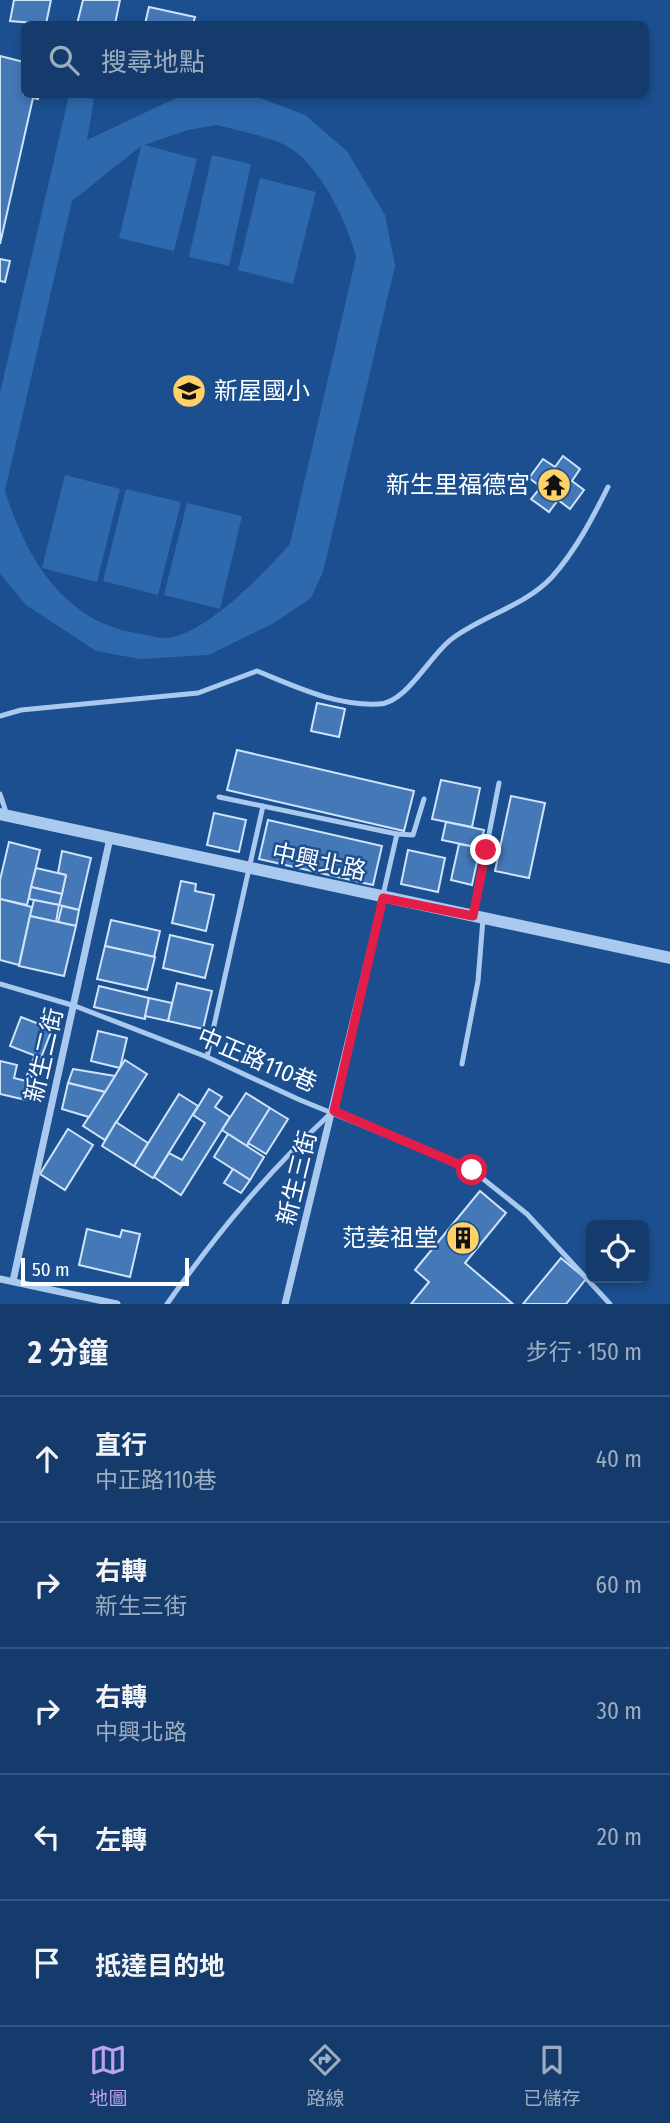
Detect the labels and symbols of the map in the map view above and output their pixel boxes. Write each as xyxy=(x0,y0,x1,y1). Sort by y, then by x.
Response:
school or university icon: 新屋國小 xyxy=(170,372,208,410)
place label: 新屋國小 xyxy=(214,377,310,405)
temple icon: 新生里福德宮 xyxy=(535,466,573,504)
place label: 新生里福德宮 xyxy=(386,471,530,499)
route end xyxy=(470,834,501,865)
street label: 中興北路 xyxy=(269,838,369,886)
street label: 新生二街 xyxy=(20,1005,68,1105)
street label: 中正路110巷 xyxy=(193,1022,321,1098)
street label: 新生三街 xyxy=(272,1128,322,1228)
route start xyxy=(456,1154,487,1185)
building icon: 范姜祖堂 xyxy=(444,1219,482,1257)
place label: 范姜祖堂 xyxy=(342,1224,438,1252)
scale bar xyxy=(21,1255,189,1287)

